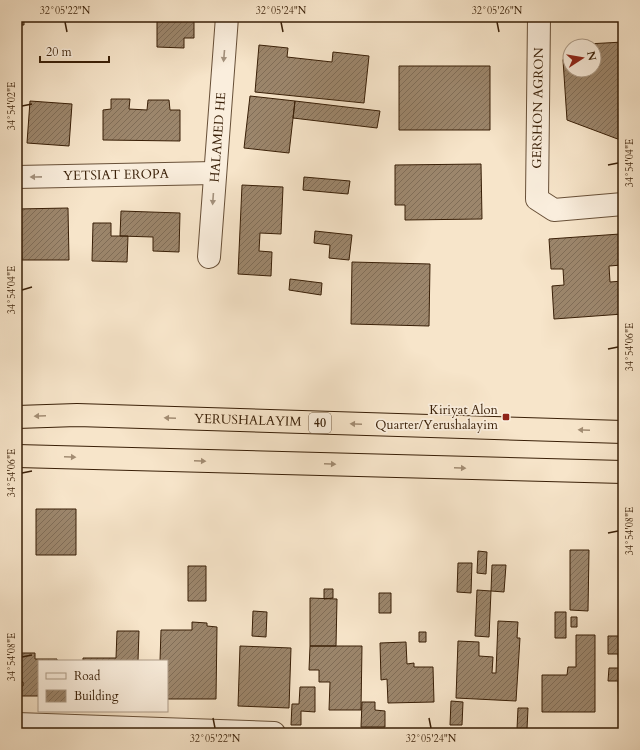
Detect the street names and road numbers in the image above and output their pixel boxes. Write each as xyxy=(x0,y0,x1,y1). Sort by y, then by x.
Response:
street label: GERSHON AGRON xyxy=(528,47,548,169)
street label: HALAMED HE xyxy=(206,92,230,183)
street label: YETSIAT EROPA xyxy=(63,165,170,185)
street label: YERUSHALAYIM xyxy=(194,410,302,431)
road number: 40 xyxy=(309,413,331,433)

